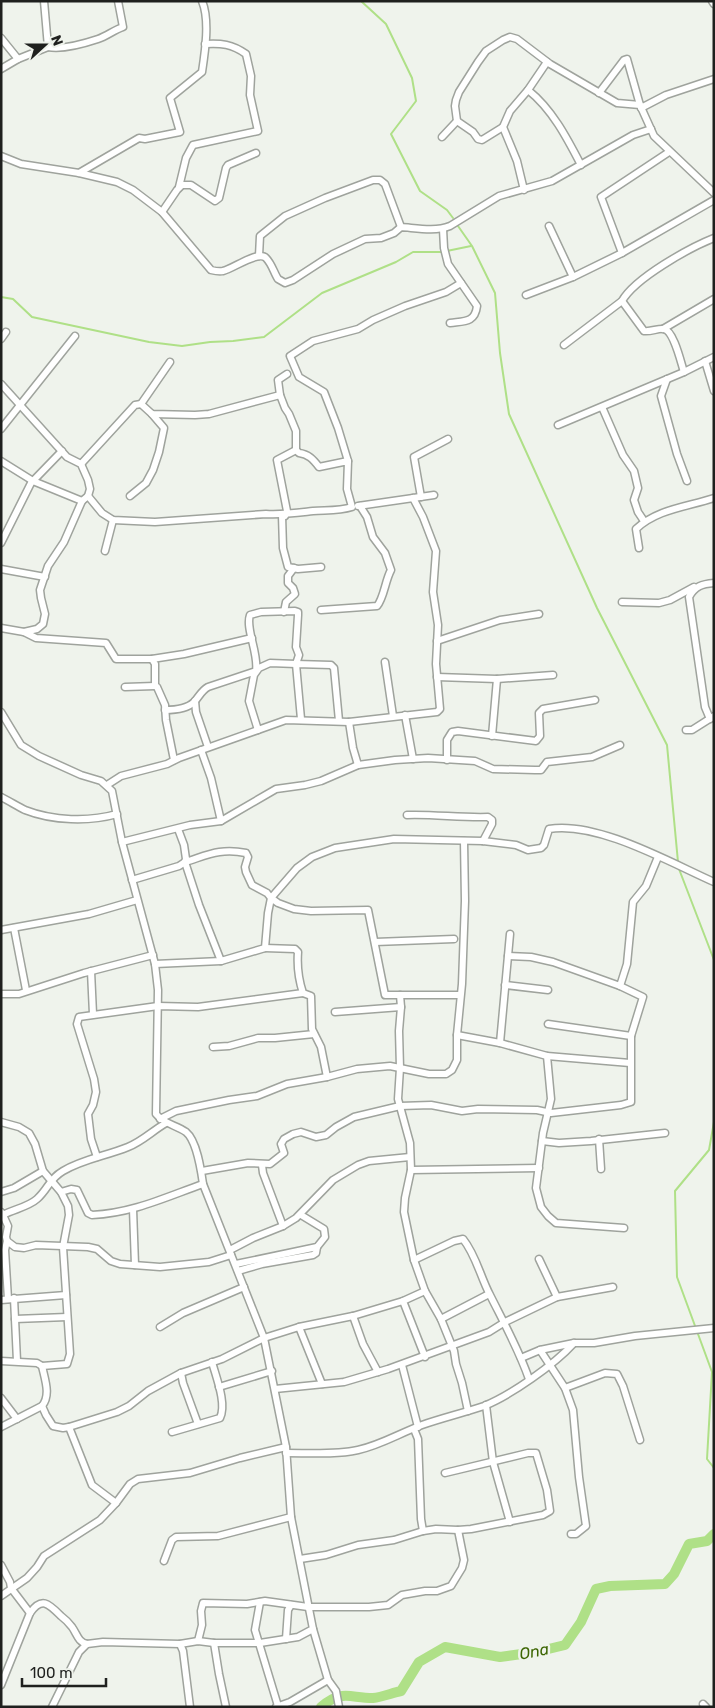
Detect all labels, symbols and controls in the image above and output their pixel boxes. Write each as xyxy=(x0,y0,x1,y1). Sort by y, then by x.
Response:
north arrow xyxy=(20,20,70,70)
text: N xyxy=(47,33,66,48)
water label: Ona xyxy=(518,1639,551,1664)
scale bar xyxy=(22,1656,106,1688)
text: 100 m xyxy=(30,1664,72,1682)

